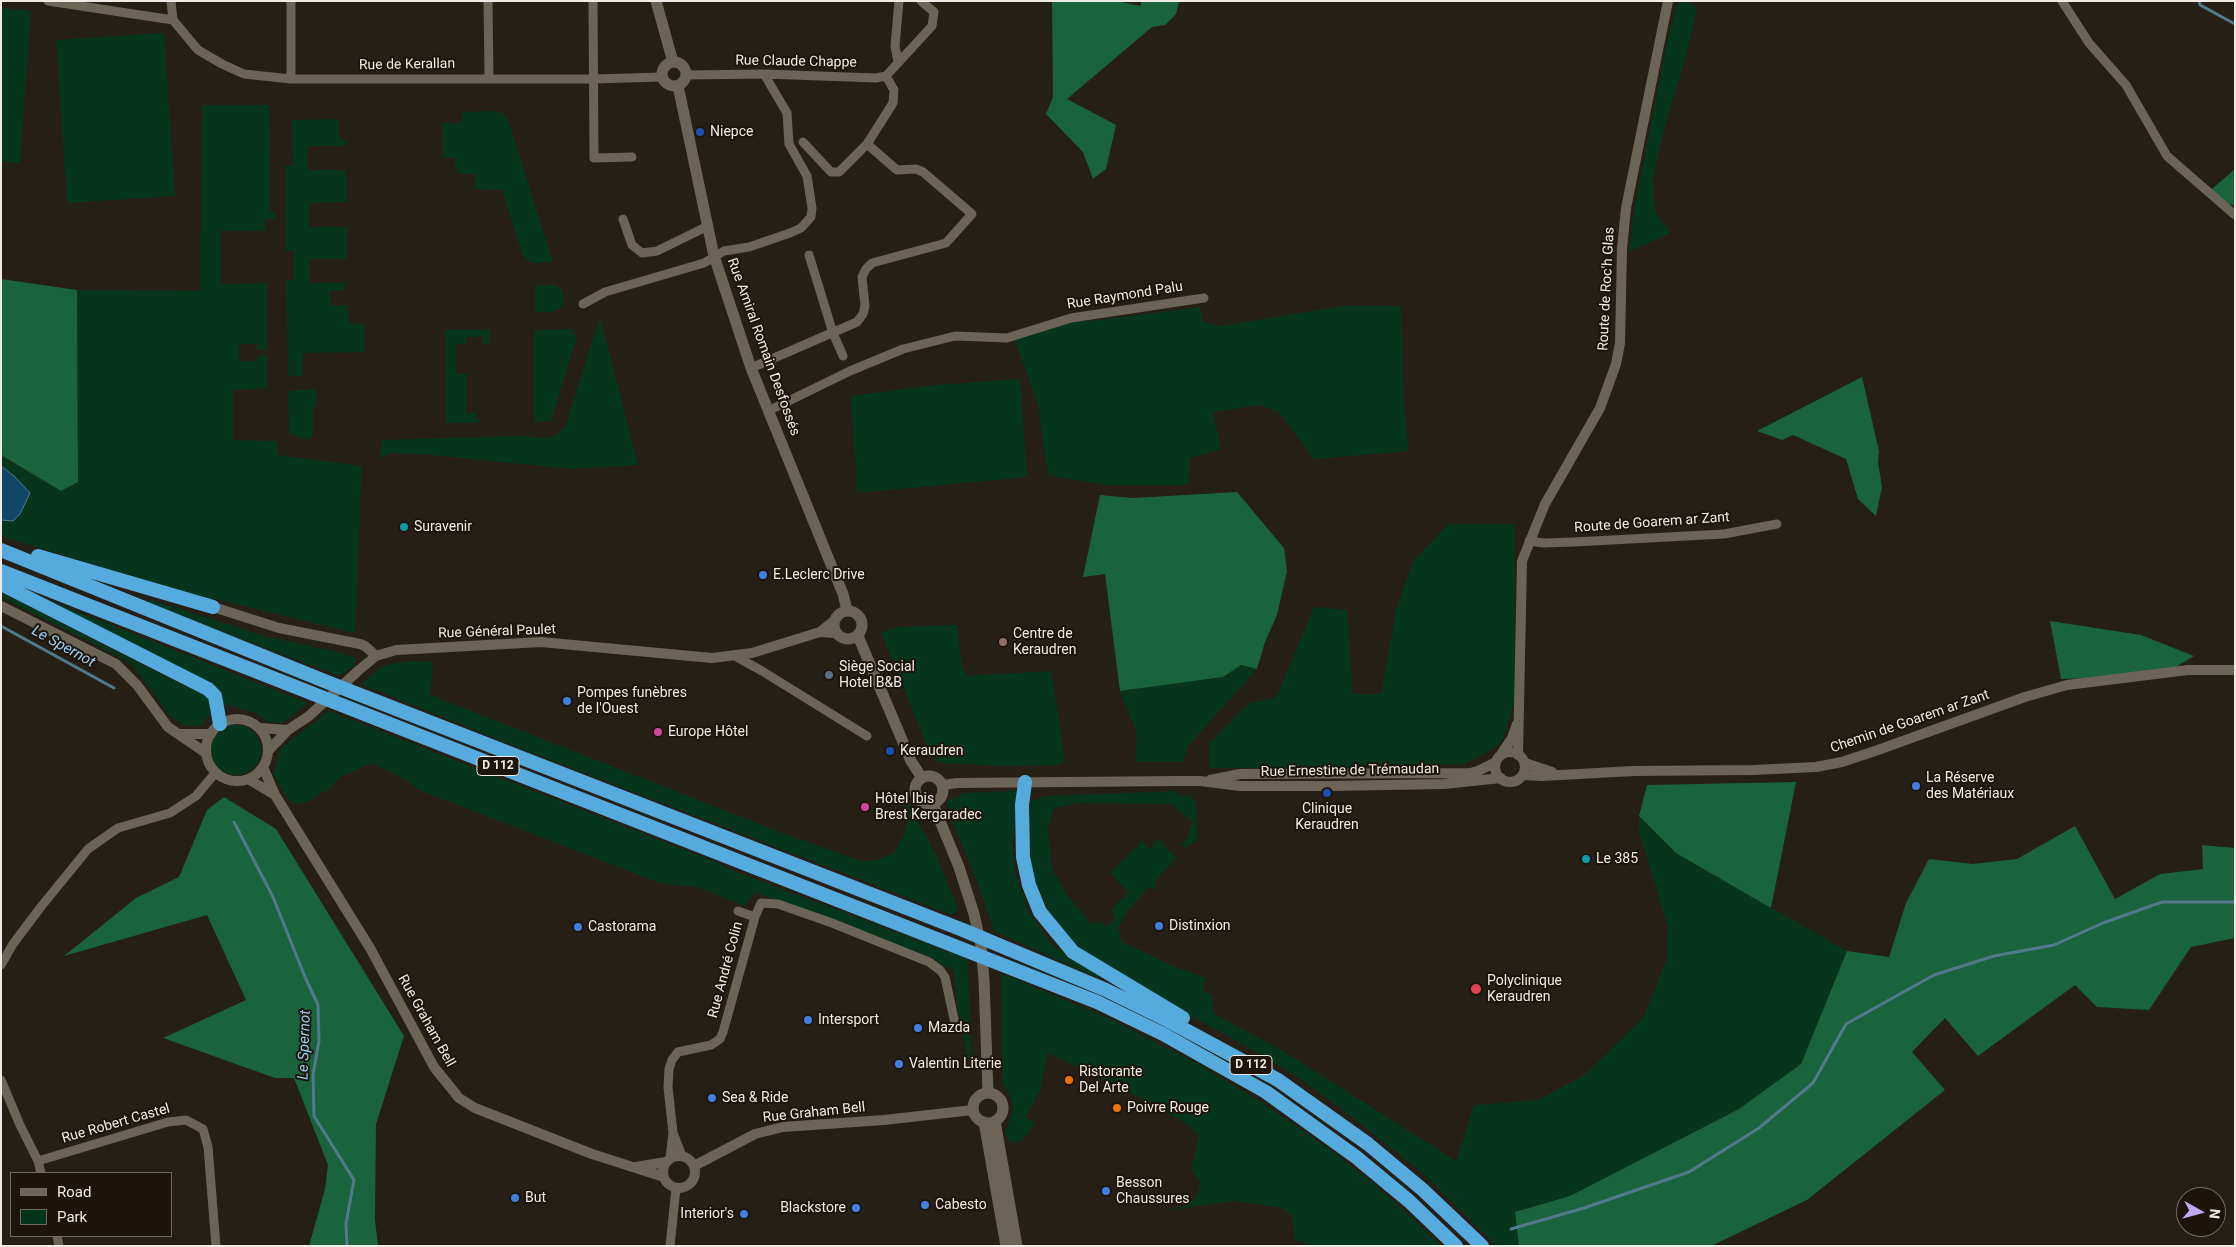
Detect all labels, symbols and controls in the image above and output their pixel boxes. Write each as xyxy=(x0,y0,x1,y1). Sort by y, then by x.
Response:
street label: Rue Claude Chappe xyxy=(735,53,857,71)
street label: Rue de Kerallan xyxy=(359,56,455,74)
place label: Niepce xyxy=(710,124,753,140)
marker: Niepce xyxy=(694,126,706,138)
street label: Route de Roc'h Glas xyxy=(1595,227,1619,351)
street label: Rue Amiral Romain Desfossés xyxy=(723,256,803,438)
street label: Rue Raymond Palu xyxy=(1066,279,1184,313)
street label: Route de Goarem ar Zant xyxy=(1574,509,1730,537)
place label: Suravenir xyxy=(414,519,472,535)
marker: Suravenir xyxy=(398,521,410,533)
place label: E.Leclerc Drive xyxy=(773,567,865,583)
marker: E.Leclerc Drive xyxy=(757,569,769,581)
water label: Le Spernot xyxy=(28,622,98,672)
street label: Rue Général Paulet xyxy=(438,622,556,642)
place label: Centre de Keraudren xyxy=(1013,626,1076,658)
marker: Centre de Keraudren xyxy=(997,636,1009,648)
place label: Siège Social Hotel B&B xyxy=(839,659,915,692)
marker: Siège Social Hotel B&B xyxy=(823,669,835,681)
place label: Pompes funèbres de l'Ouest xyxy=(577,685,687,718)
street label: Chemin de Goarem ar Zant xyxy=(1828,687,1992,757)
marker: Pompes funèbres de l'Ouest xyxy=(561,695,573,707)
place label: Europe Hôtel xyxy=(668,724,748,740)
marker: Europe Hôtel xyxy=(652,726,664,738)
place label: Keraudren xyxy=(900,743,963,759)
marker: Keraudren xyxy=(884,745,896,757)
road number: D 112 xyxy=(477,756,519,776)
street label: Rue Ernestine de Trémaudan xyxy=(1261,761,1439,781)
place label: La Réserve des Matériaux xyxy=(1926,770,2014,802)
marker: La Réserve des Matériaux xyxy=(1910,780,1922,792)
marker: Clinique Keraudren xyxy=(1321,787,1333,799)
place label: Hôtel Ibis Brest Kergaradec xyxy=(875,791,982,824)
marker: Hôtel Ibis Brest Kergaradec xyxy=(859,801,871,813)
place label: Clinique Keraudren xyxy=(1295,801,1359,834)
place label: Le 385 xyxy=(1596,851,1638,867)
marker: Le 385 xyxy=(1580,853,1592,865)
place label: Distinxion xyxy=(1169,918,1231,934)
place label: Castorama xyxy=(588,919,656,935)
street label: Rue André Colin xyxy=(705,920,747,1020)
marker: Distinxion xyxy=(1153,920,1165,932)
marker: Castorama xyxy=(572,921,584,933)
street label: Rue Graham Bell xyxy=(394,972,458,1070)
place label: Polyclinique Keraudren xyxy=(1487,973,1562,1006)
marker: Polyclinique Keraudren xyxy=(1469,982,1483,996)
water label: Le Spernot xyxy=(295,1010,315,1080)
place label: Intersport xyxy=(818,1012,879,1028)
marker: Intersport xyxy=(802,1014,814,1026)
place label: Mazda xyxy=(928,1020,970,1036)
marker: Mazda xyxy=(912,1022,924,1034)
place label: Valentin Literie xyxy=(909,1056,1001,1072)
road number: D 112 xyxy=(1230,1056,1272,1074)
marker: Valentin Literie xyxy=(893,1058,905,1070)
place label: Ristorante Del Arte xyxy=(1079,1064,1143,1096)
marker: Ristorante Del Arte xyxy=(1063,1074,1075,1086)
place label: Sea & Ride xyxy=(722,1090,788,1106)
marker: Sea & Ride xyxy=(706,1092,718,1104)
street label: Rue Graham Bell xyxy=(762,1099,866,1127)
place label: Poivre Rouge xyxy=(1127,1100,1209,1116)
street label: Rue Robert Castel xyxy=(60,1101,172,1147)
marker: Poivre Rouge xyxy=(1111,1102,1123,1114)
legend xyxy=(10,1172,172,1237)
place label: Besson Chaussures xyxy=(1116,1175,1190,1208)
text: Road xyxy=(57,1183,91,1201)
marker: Besson Chaussures xyxy=(1100,1185,1112,1197)
north arrow xyxy=(2176,1187,2226,1237)
place label: But xyxy=(525,1190,546,1206)
marker: But xyxy=(509,1192,521,1204)
place label: Cabesto xyxy=(935,1197,987,1213)
marker: Cabesto xyxy=(919,1199,931,1211)
place label: Blackstore xyxy=(780,1200,846,1216)
marker: Blackstore xyxy=(850,1202,862,1214)
place label: Interior's xyxy=(680,1206,734,1222)
text: Park xyxy=(57,1208,87,1226)
marker: Interior's xyxy=(738,1208,750,1220)
text: N xyxy=(2206,1208,2223,1220)

